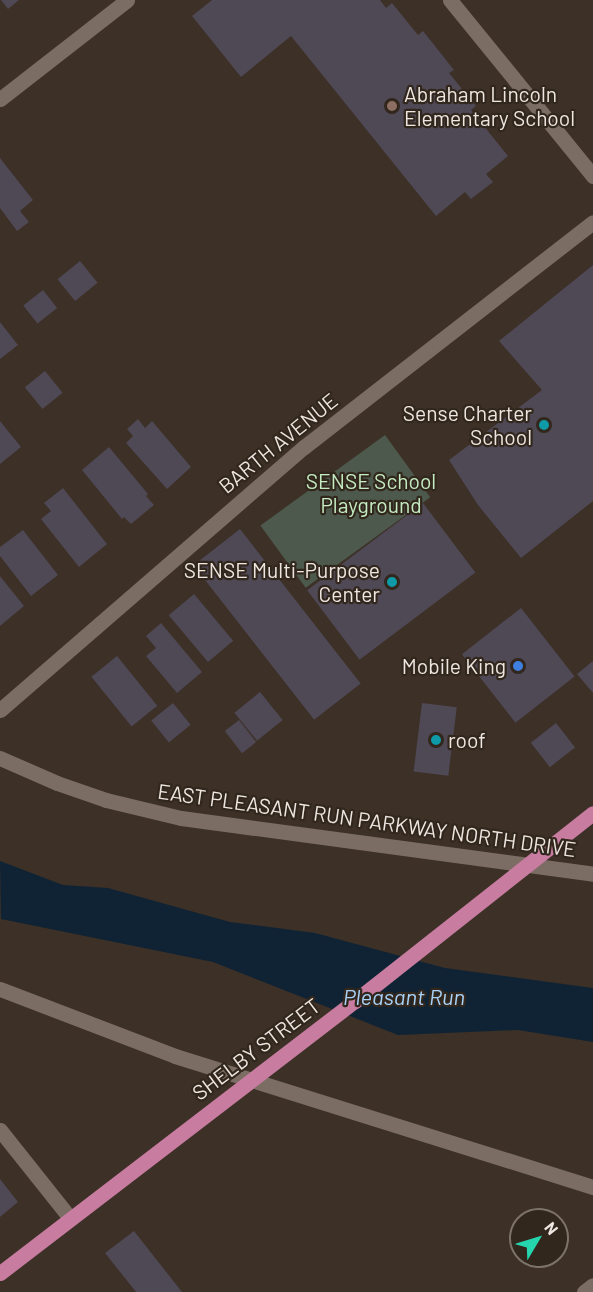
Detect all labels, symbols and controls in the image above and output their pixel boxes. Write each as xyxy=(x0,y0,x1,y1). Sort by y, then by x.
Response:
place label: Abraham Lincoln Elementary School xyxy=(404,81,575,131)
marker: Abraham Lincoln Elementary School xyxy=(385,99,399,113)
street label: BARTH AVENUE xyxy=(214,388,342,498)
place label: Sense Charter School xyxy=(403,400,532,450)
marker: Sense Charter School xyxy=(537,418,551,432)
park label: SENSE School Playground xyxy=(306,468,436,518)
place label: SENSE Multi-Purpose Center xyxy=(184,557,380,607)
marker: SENSE Multi-Purpose Center xyxy=(385,575,399,589)
place label: Mobile King xyxy=(402,653,506,679)
marker: Mobile King xyxy=(511,659,525,673)
place label: roof xyxy=(448,727,486,753)
marker: roof xyxy=(429,733,443,747)
street label: EAST PLEASANT RUN PARKWAY NORTH DRIVE xyxy=(156,778,578,862)
water label: Pleasant Run xyxy=(343,984,465,1010)
street label: SHELBY STREET xyxy=(187,993,325,1105)
north arrow xyxy=(509,1208,569,1268)
text: N xyxy=(541,1218,563,1238)

